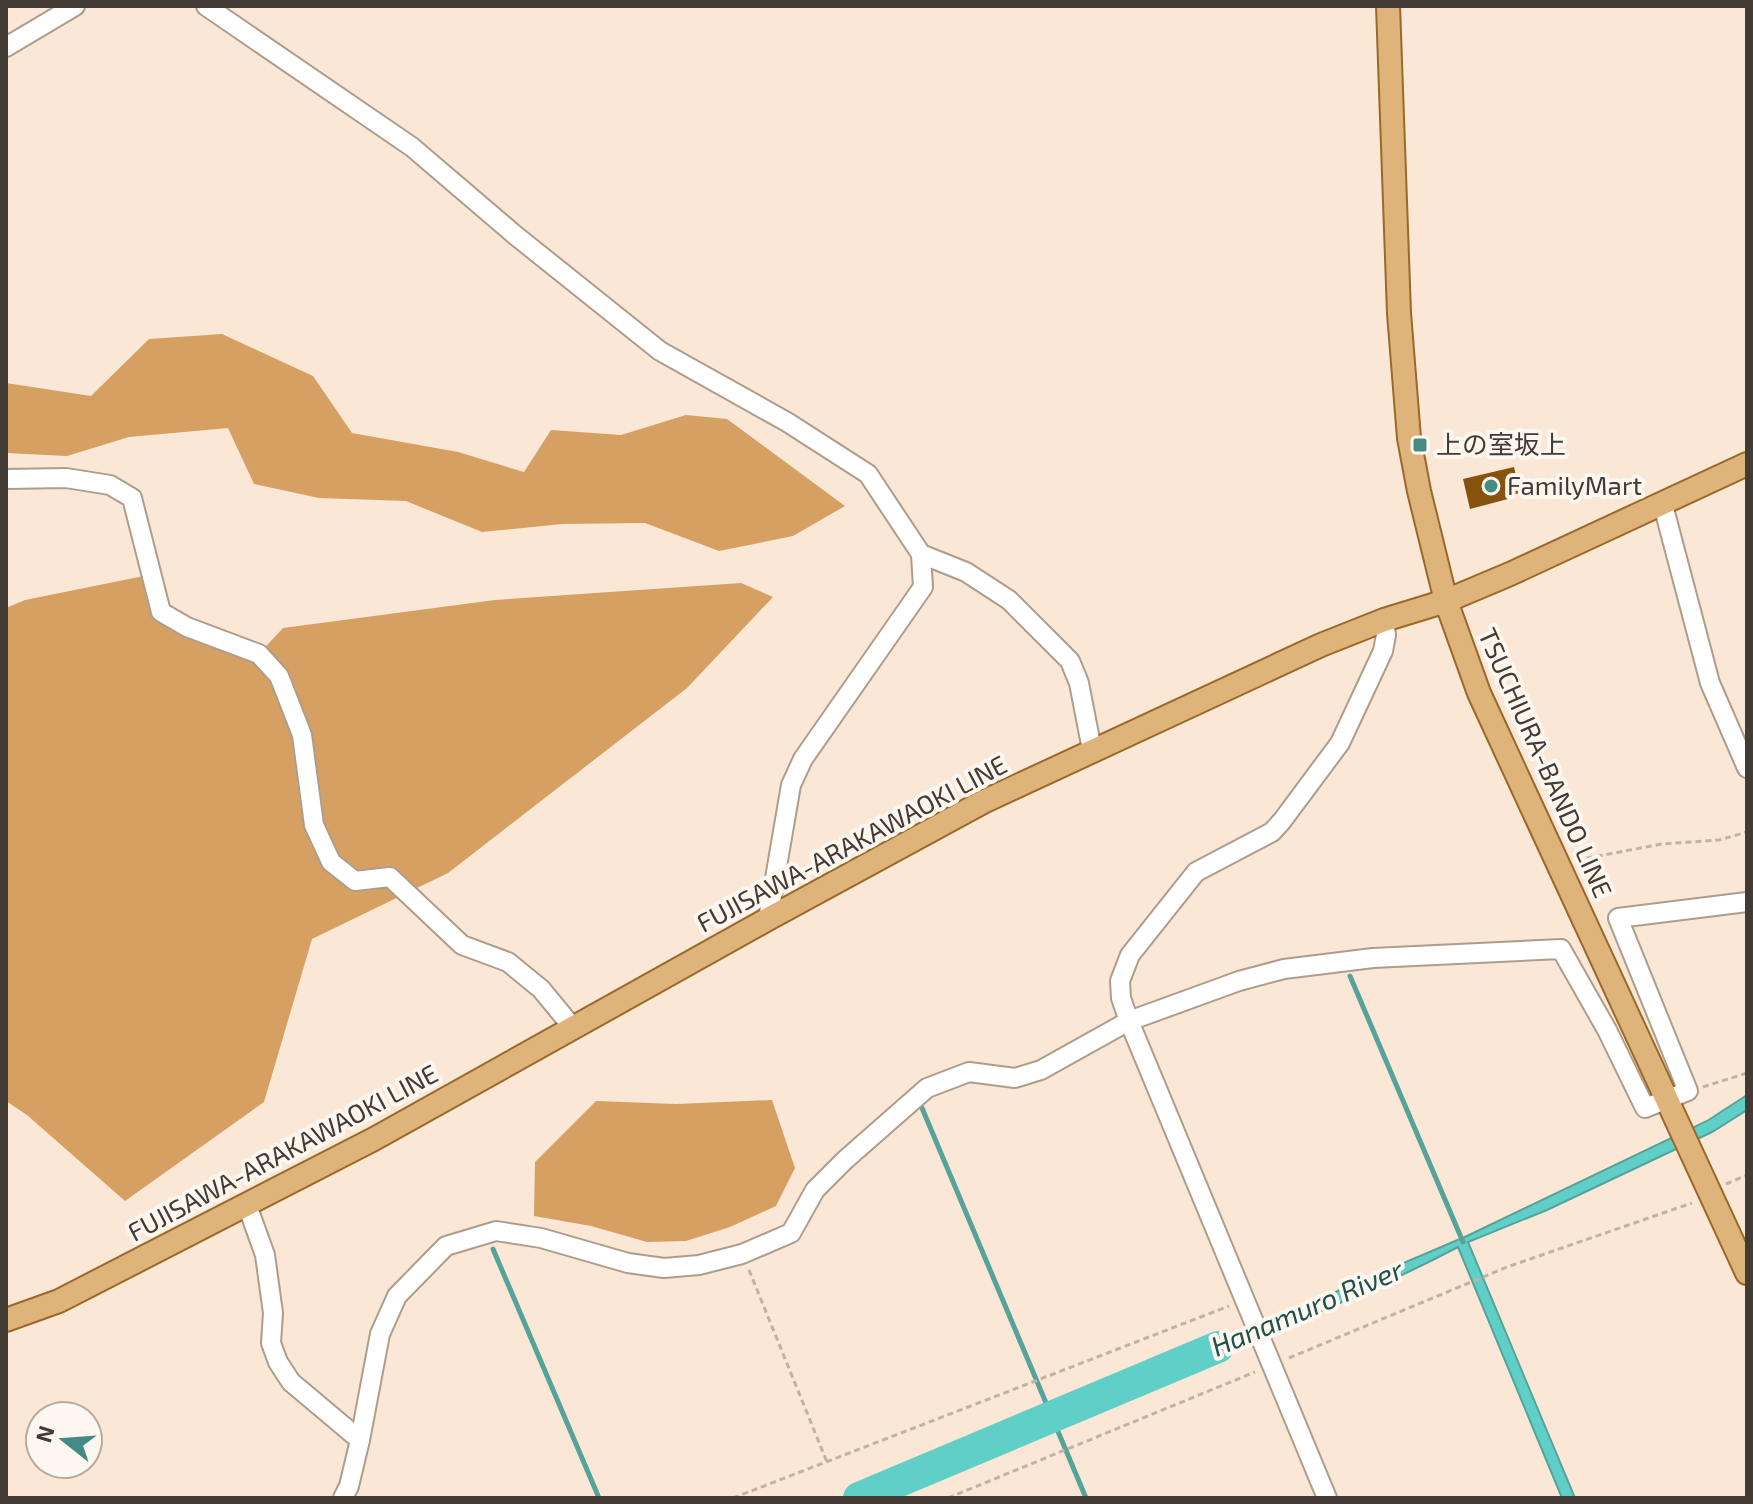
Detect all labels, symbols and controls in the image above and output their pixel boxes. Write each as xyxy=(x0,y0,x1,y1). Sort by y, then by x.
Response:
place label: 上の室坂上 xyxy=(1436,428,1566,459)
marker: 上の室坂上 xyxy=(1411,436,1429,454)
place label: FamilyMart xyxy=(1507,469,1642,500)
marker: FamilyMart xyxy=(1482,477,1500,495)
street label: TSUCHIURA-BANDO LINE xyxy=(1473,623,1620,902)
street label: FUJISAWA-ARAKAWAOKI LINE xyxy=(691,748,1012,938)
street label: FUJISAWA-ARAKAWAOKI LINE xyxy=(122,1057,443,1247)
water label: Hanamuro River xyxy=(1205,1251,1409,1363)
north arrow xyxy=(24,1400,104,1480)
text: N xyxy=(29,1422,59,1445)

